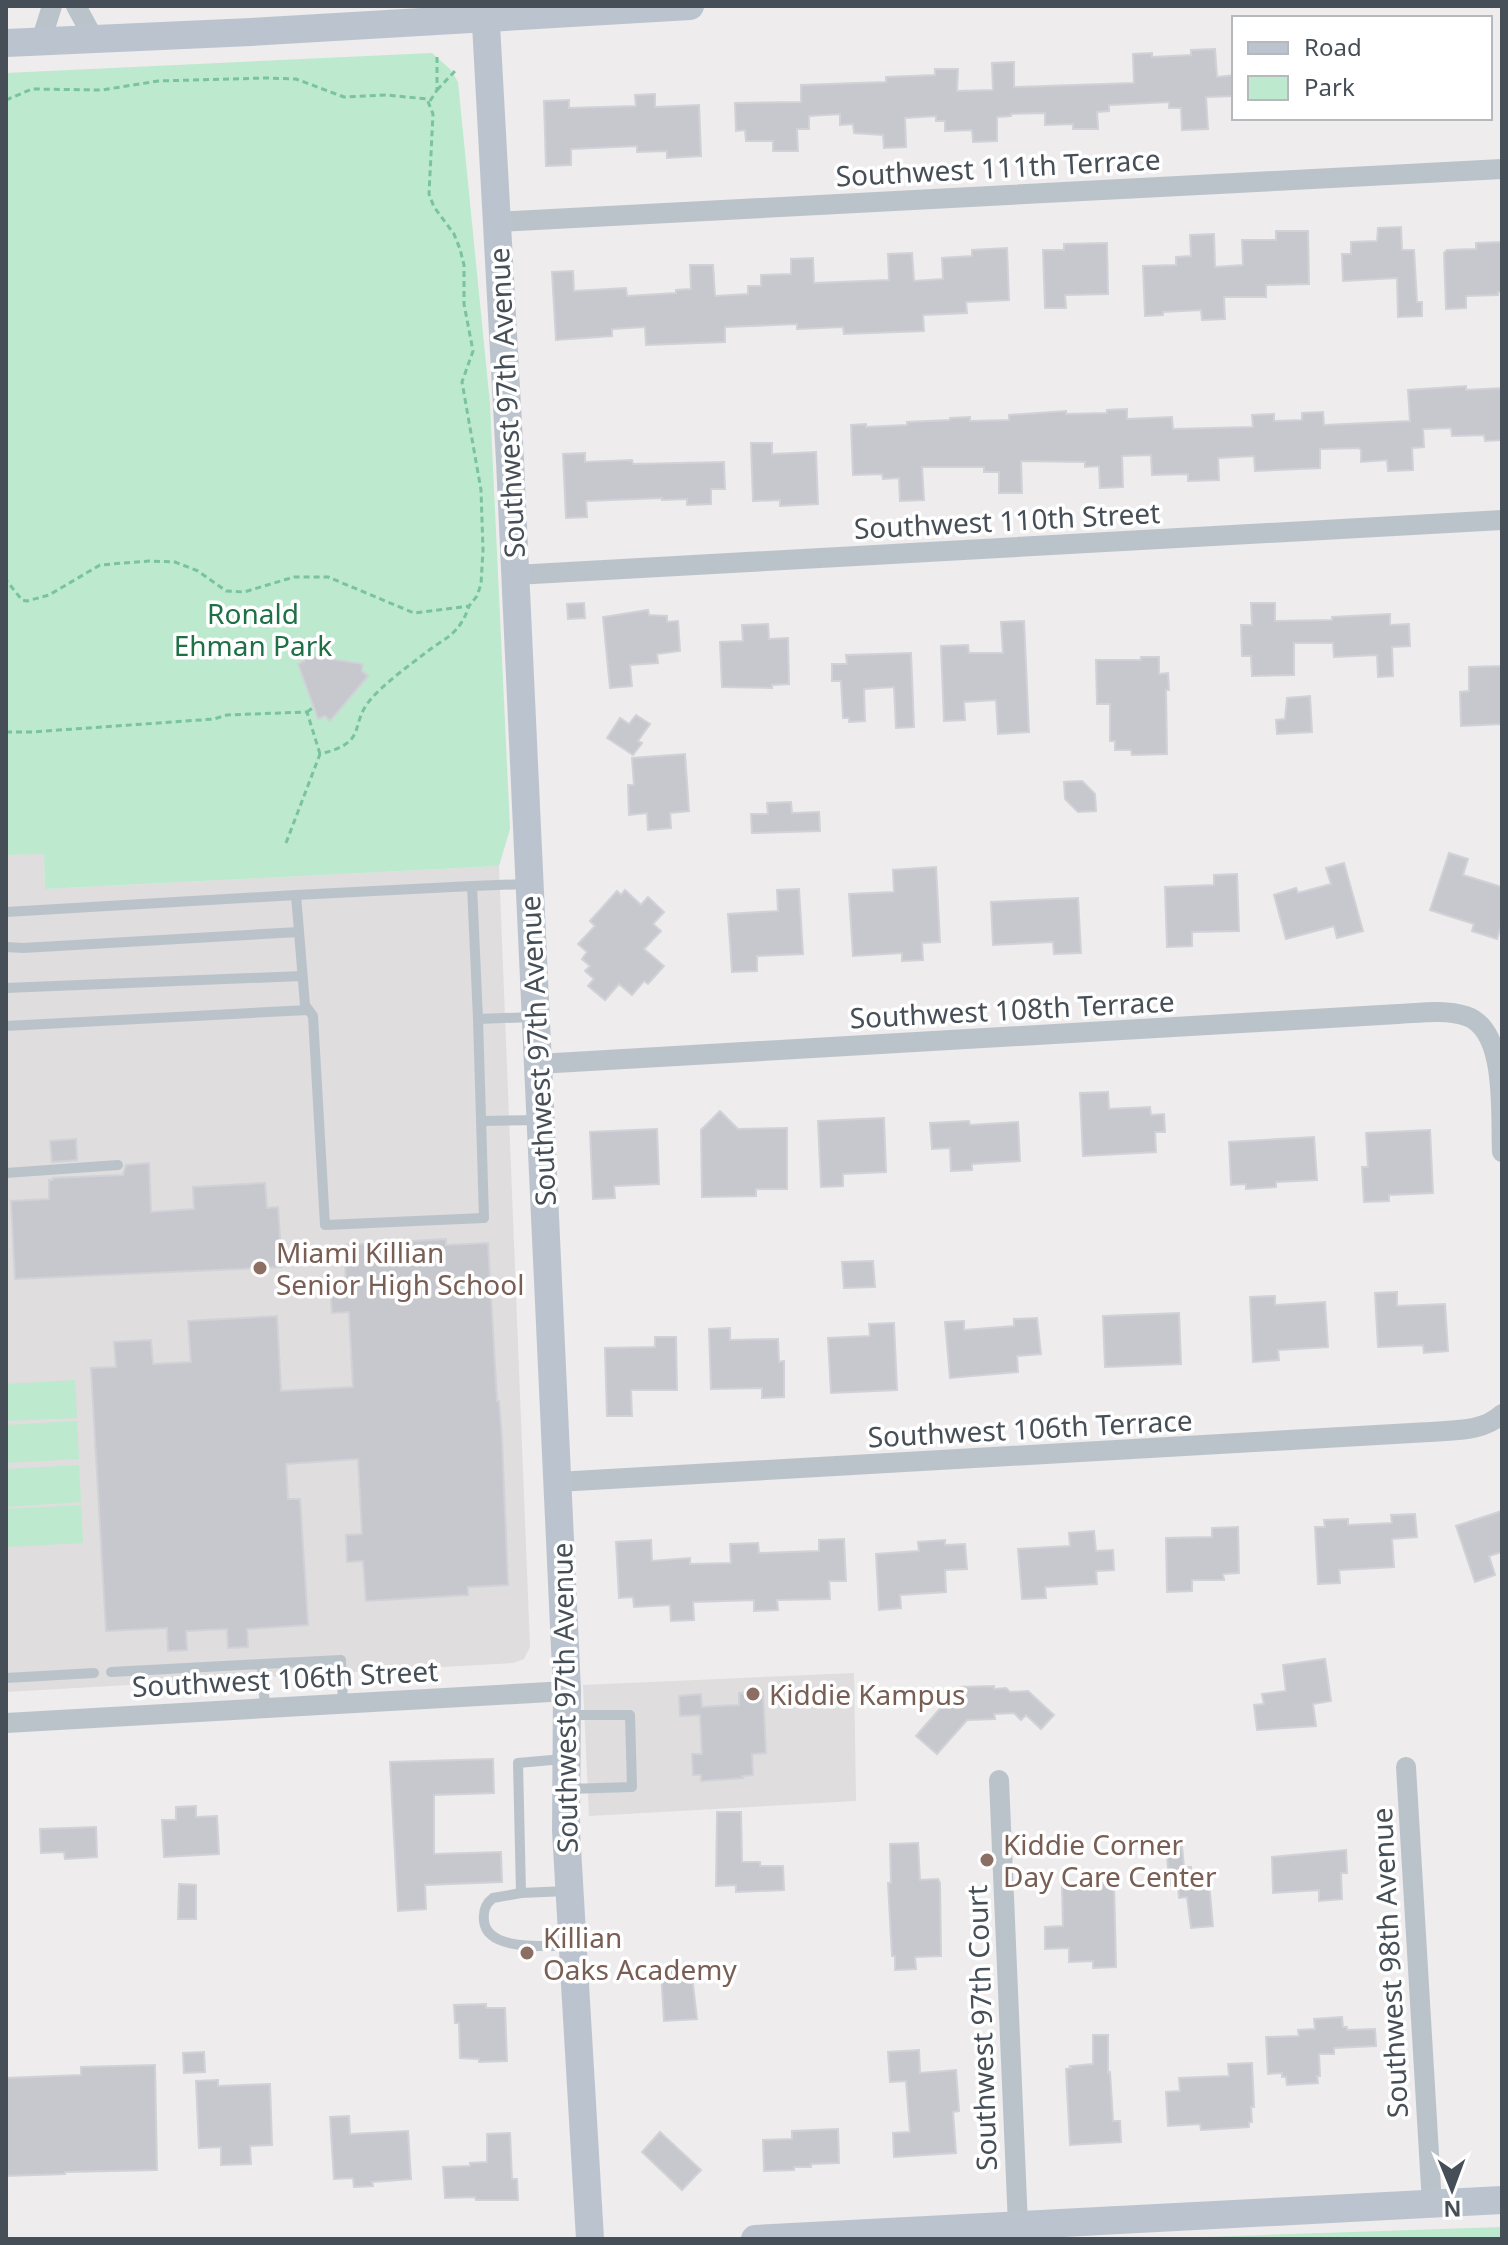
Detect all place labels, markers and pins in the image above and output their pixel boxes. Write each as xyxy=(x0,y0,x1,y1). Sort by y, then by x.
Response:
place label: Miami Killian Senior High School xyxy=(276,1233,524,1303)
marker: Miami Killian Senior High School xyxy=(251,1259,269,1277)
place label: Kiddie Kampus xyxy=(769,1675,965,1713)
marker: Kiddie Kampus xyxy=(744,1685,762,1703)
place label: Kiddie Corner Day Care Center xyxy=(1003,1825,1217,1895)
marker: Kiddie Corner Day Care Center xyxy=(978,1851,996,1869)
place label: Killian Oaks Academy xyxy=(543,1918,737,1988)
marker: Killian Oaks Academy xyxy=(518,1944,536,1962)

